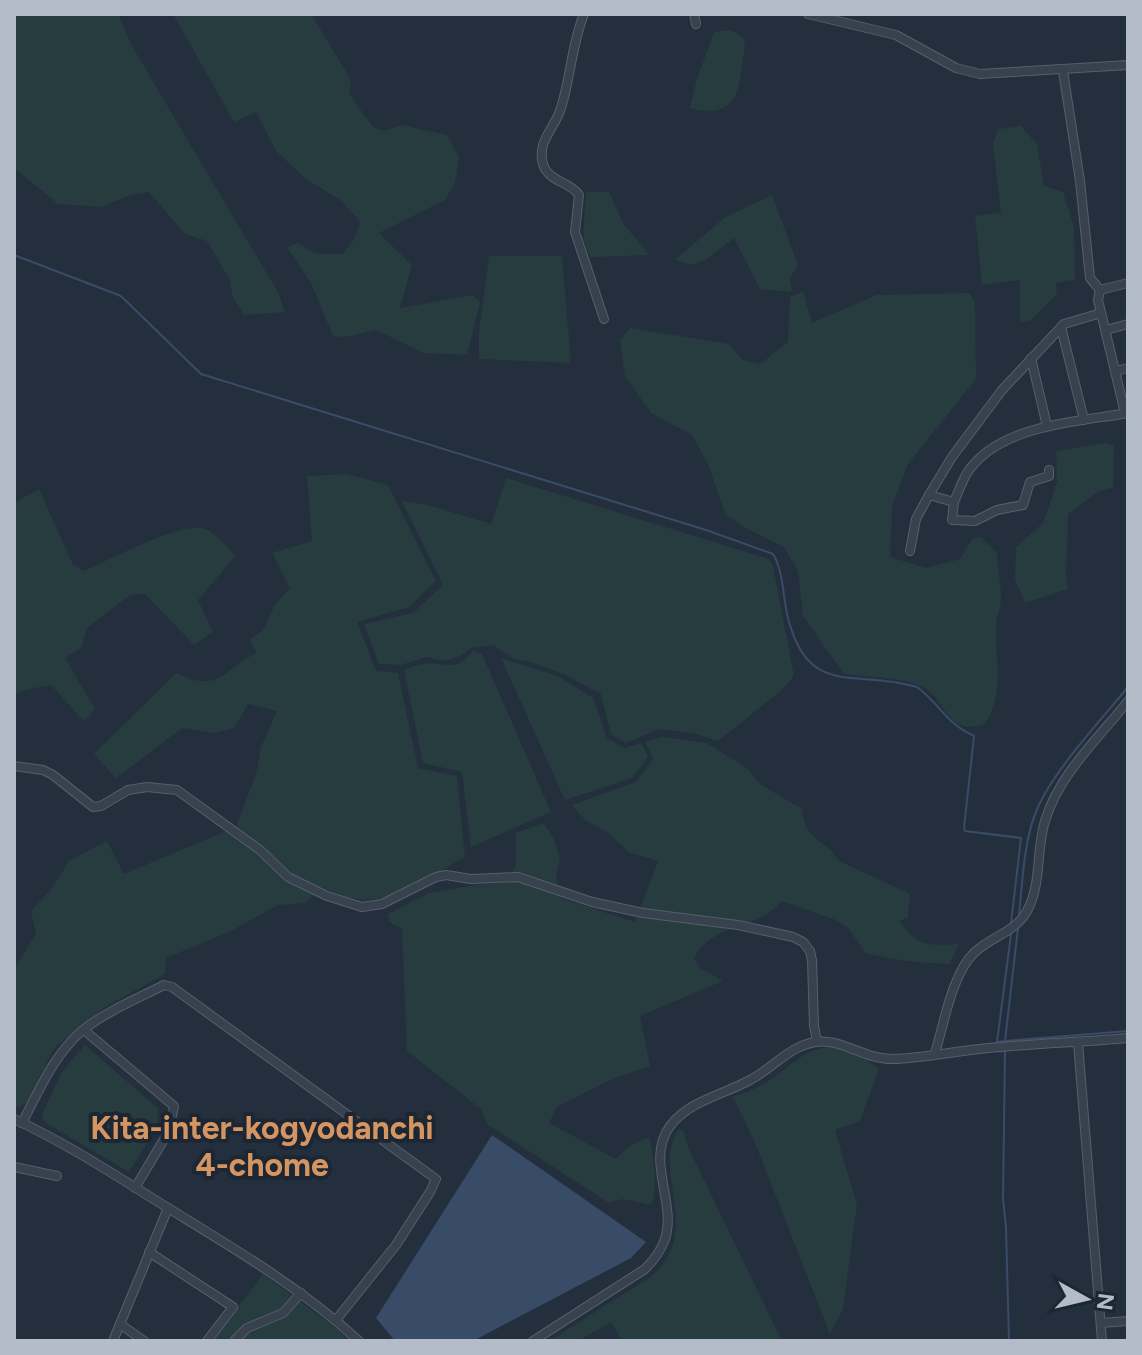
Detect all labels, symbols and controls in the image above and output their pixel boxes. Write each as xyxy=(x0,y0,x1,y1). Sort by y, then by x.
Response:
district label: Kita-inter-kogyodanchi 4-chome xyxy=(90,1109,434,1184)
north arrow xyxy=(1046,1259,1126,1339)
text: N xyxy=(1091,1291,1120,1312)

